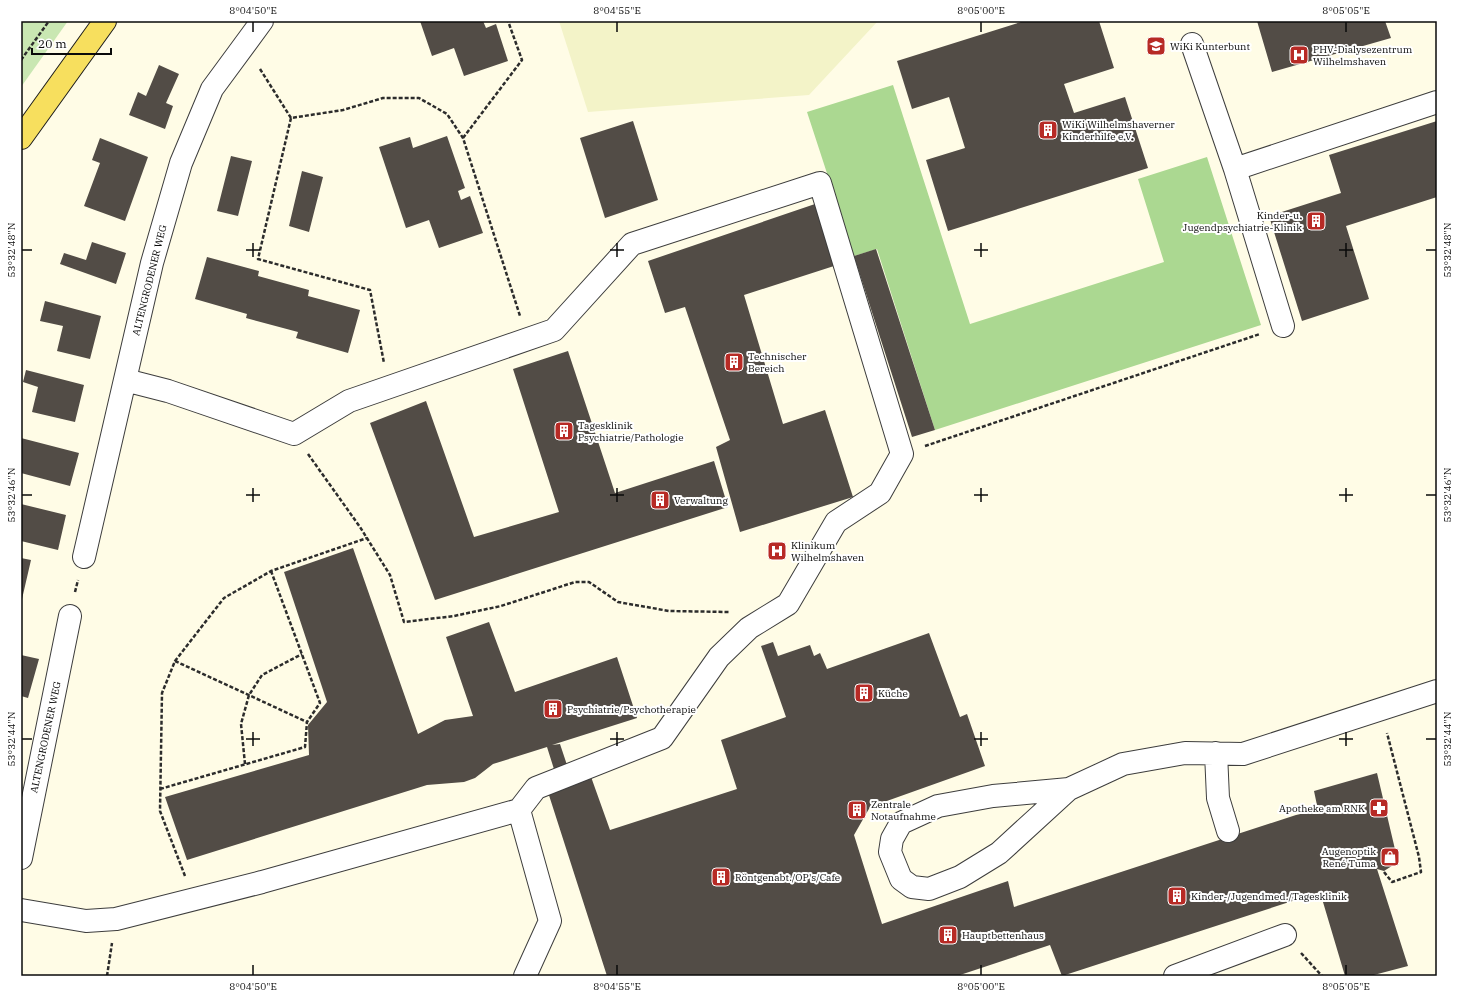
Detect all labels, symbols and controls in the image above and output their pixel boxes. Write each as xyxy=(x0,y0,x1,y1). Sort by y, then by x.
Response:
text: 8°04'50"E xyxy=(229,4,277,17)
text: 8°04'55"E xyxy=(593,4,641,17)
text: 8°05'00"E xyxy=(957,4,1005,17)
text: 8°05'05"E xyxy=(1322,4,1370,17)
scale bar xyxy=(32,30,111,56)
school or university icon: WiKi Kunterbunt xyxy=(1145,35,1167,57)
text: 20 m xyxy=(38,36,67,51)
place label: WiKi Kunterbunt xyxy=(1170,40,1250,53)
place label: PHV-Dialysezentrum Wilhelmshaven xyxy=(1313,43,1413,68)
hospital icon: PHV-Dialysezentrum Wilhelmshaven xyxy=(1288,44,1310,66)
place label: WiKi Wilhelmshaverner Kinderhilfe e.V. xyxy=(1062,118,1175,143)
building icon: WiKi Wilhelmshaverner Kinderhilfe e.V. xyxy=(1037,119,1059,141)
place label: Kinder-u. Jugendpsychiatrie-Klinik xyxy=(1183,209,1302,234)
building icon: Kinder-u. Jugendpsychiatrie-Klinik xyxy=(1305,210,1327,232)
text: 53°32'48"N xyxy=(5,222,18,278)
text: 53°32'48"N xyxy=(1441,222,1454,278)
street label: ALTENGRODENER WEG xyxy=(129,223,170,337)
place label: Technischer Bereich xyxy=(748,350,807,375)
building icon: Technischer Bereich xyxy=(723,351,745,373)
place label: Tagesklinik Psychiatrie/Pathologie xyxy=(578,419,684,444)
building icon: Tagesklinik Psychiatrie/Pathologie xyxy=(553,420,575,442)
text: 53°32'46"N xyxy=(5,467,18,523)
text: 53°32'46"N xyxy=(1441,467,1454,523)
building icon: Verwaltung xyxy=(649,489,671,511)
place label: Verwaltung xyxy=(674,494,728,507)
place label: Klinikum Wilhelmshaven xyxy=(791,539,865,564)
hospital icon: Klinikum Wilhelmshaven xyxy=(766,540,788,562)
street label: ALTENGRODENER WEG xyxy=(27,680,64,794)
building icon: Küche xyxy=(853,682,875,704)
place label: Küche xyxy=(878,687,908,700)
building icon: Psychiatrie/Psychotherapie xyxy=(542,698,564,720)
place label: Psychiatrie/Psychotherapie xyxy=(567,703,696,716)
text: 53°32'44"N xyxy=(5,711,18,767)
text: 53°32'44"N xyxy=(1441,711,1454,767)
pharmacy icon: Apotheke am RNK xyxy=(1368,797,1390,819)
place label: Zentrale Notaufnahme xyxy=(871,798,936,823)
building icon: Zentrale Notaufnahme xyxy=(846,799,868,821)
place label: Apotheke am RNK xyxy=(1279,802,1365,815)
place label: Augenoptik René Tuma xyxy=(1322,845,1377,870)
shop icon: Augenoptik René Tuma xyxy=(1379,846,1401,868)
building icon: Röntgenabt./OP's/Cafe xyxy=(710,866,732,888)
place label: Röntgenabt./OP's/Cafe xyxy=(735,871,840,884)
building icon: Kinder-/Jugendmed./Tagesklinik xyxy=(1166,885,1188,907)
place label: Kinder-/Jugendmed./Tagesklinik xyxy=(1191,890,1347,903)
building icon: Hauptbettenhaus xyxy=(937,924,959,946)
place label: Hauptbettenhaus xyxy=(962,929,1044,942)
text: 8°04'50"E xyxy=(229,980,277,993)
text: 8°04'55"E xyxy=(593,980,641,993)
text: 8°05'00"E xyxy=(957,980,1005,993)
text: 8°05'05"E xyxy=(1322,980,1370,993)

